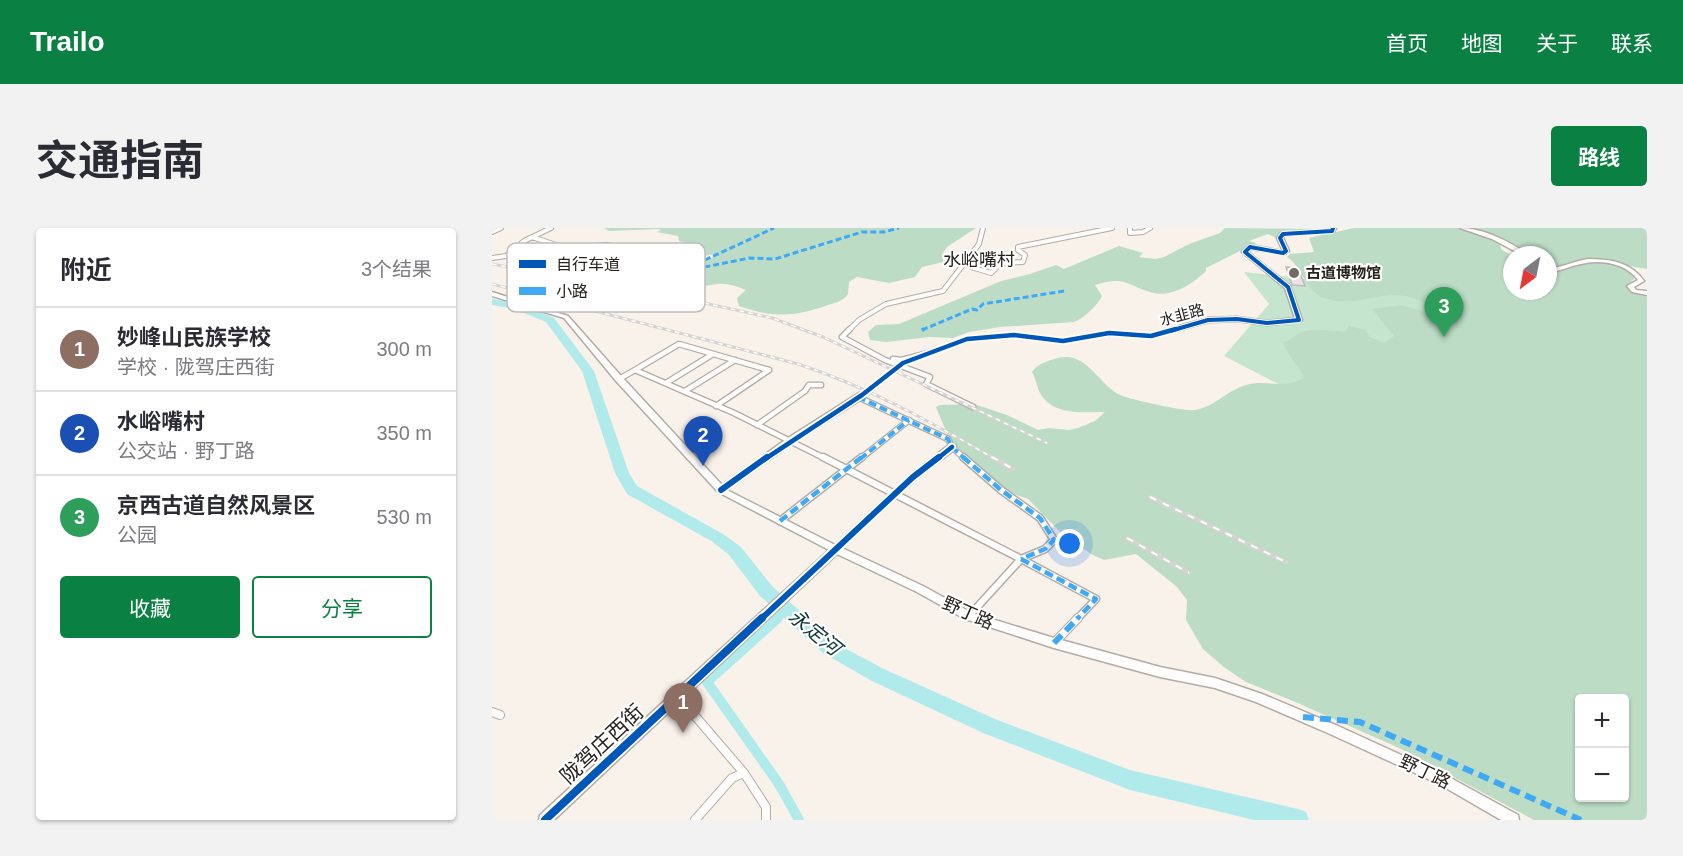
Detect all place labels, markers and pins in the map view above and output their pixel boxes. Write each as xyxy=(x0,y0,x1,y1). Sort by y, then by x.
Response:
place label: 古道博物馆 xyxy=(1306,264,1381,281)
marker: 古道博物馆 xyxy=(1287,266,1301,280)
pin: 3 xyxy=(1424,288,1464,337)
pin: 2 xyxy=(684,416,722,466)
pin: 1 xyxy=(664,684,702,733)

